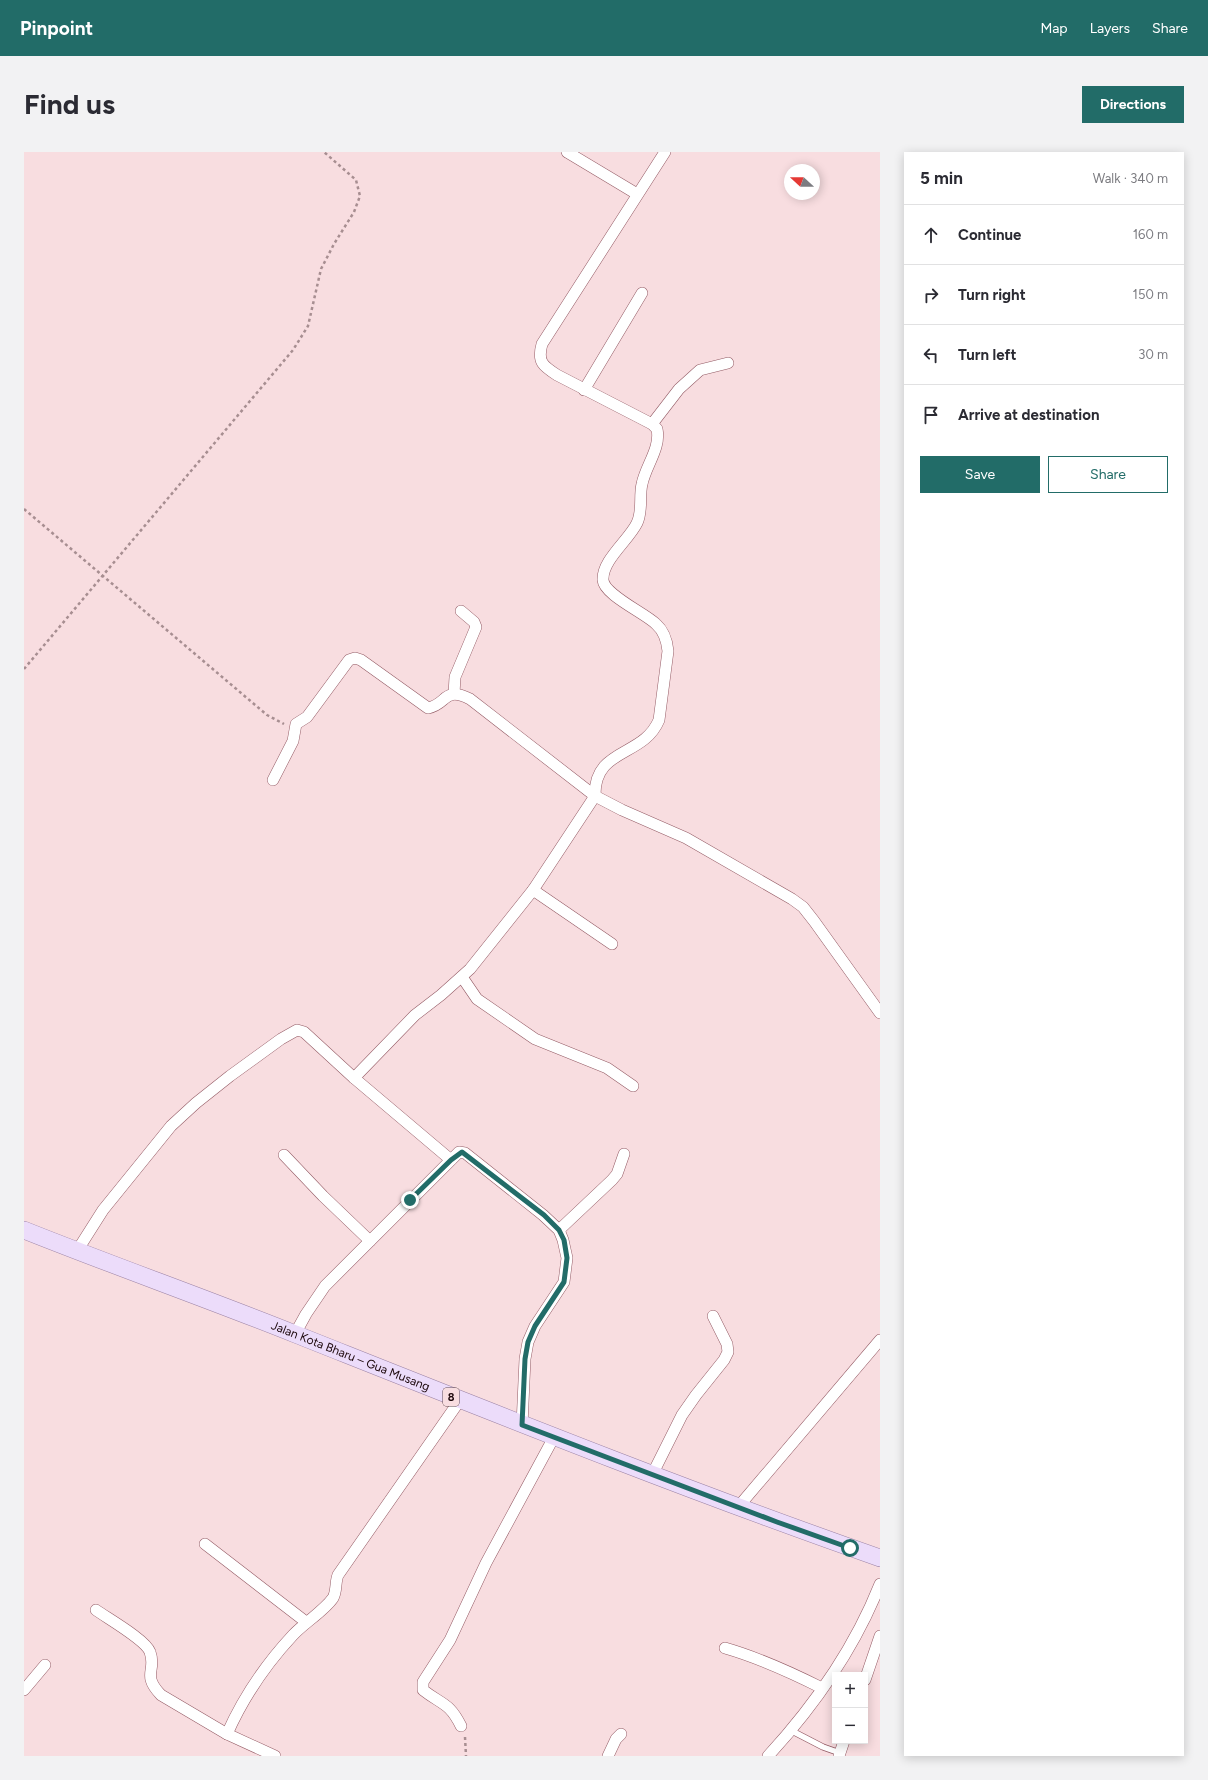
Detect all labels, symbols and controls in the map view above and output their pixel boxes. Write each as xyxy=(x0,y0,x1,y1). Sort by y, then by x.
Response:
text: Pinpoint xyxy=(20,17,93,40)
text: Map xyxy=(1040,20,1068,37)
text: Layers xyxy=(1090,20,1130,37)
text: Share xyxy=(1152,20,1188,37)
button: Directions xyxy=(1082,86,1184,123)
text: Find us xyxy=(24,87,115,121)
north arrow xyxy=(784,164,820,200)
text: 5 min xyxy=(920,168,963,188)
text: Walk · 340 m xyxy=(1093,171,1168,186)
icon: ahead xyxy=(920,224,942,246)
text: Continue xyxy=(958,226,1021,244)
text: 160 m xyxy=(1133,227,1168,242)
icon: right xyxy=(920,284,942,306)
text: Turn right xyxy=(958,286,1026,304)
text: 150 m xyxy=(1133,287,1168,302)
icon: left xyxy=(920,344,942,366)
text: Turn left xyxy=(958,346,1016,364)
text: 30 m xyxy=(1138,347,1168,362)
icon: arrive xyxy=(920,404,942,426)
text: Arrive at destination xyxy=(958,406,1099,424)
button: Save xyxy=(920,456,1040,493)
button: Share xyxy=(1048,456,1168,493)
route end xyxy=(401,1191,419,1209)
street label: Jalan Kota Bharu – Gua Musang xyxy=(269,1318,432,1394)
road number: 8 xyxy=(443,1388,459,1406)
route start xyxy=(841,1539,859,1557)
map controls xyxy=(832,1672,868,1744)
button: + xyxy=(832,1672,868,1708)
button: − xyxy=(832,1708,868,1744)

